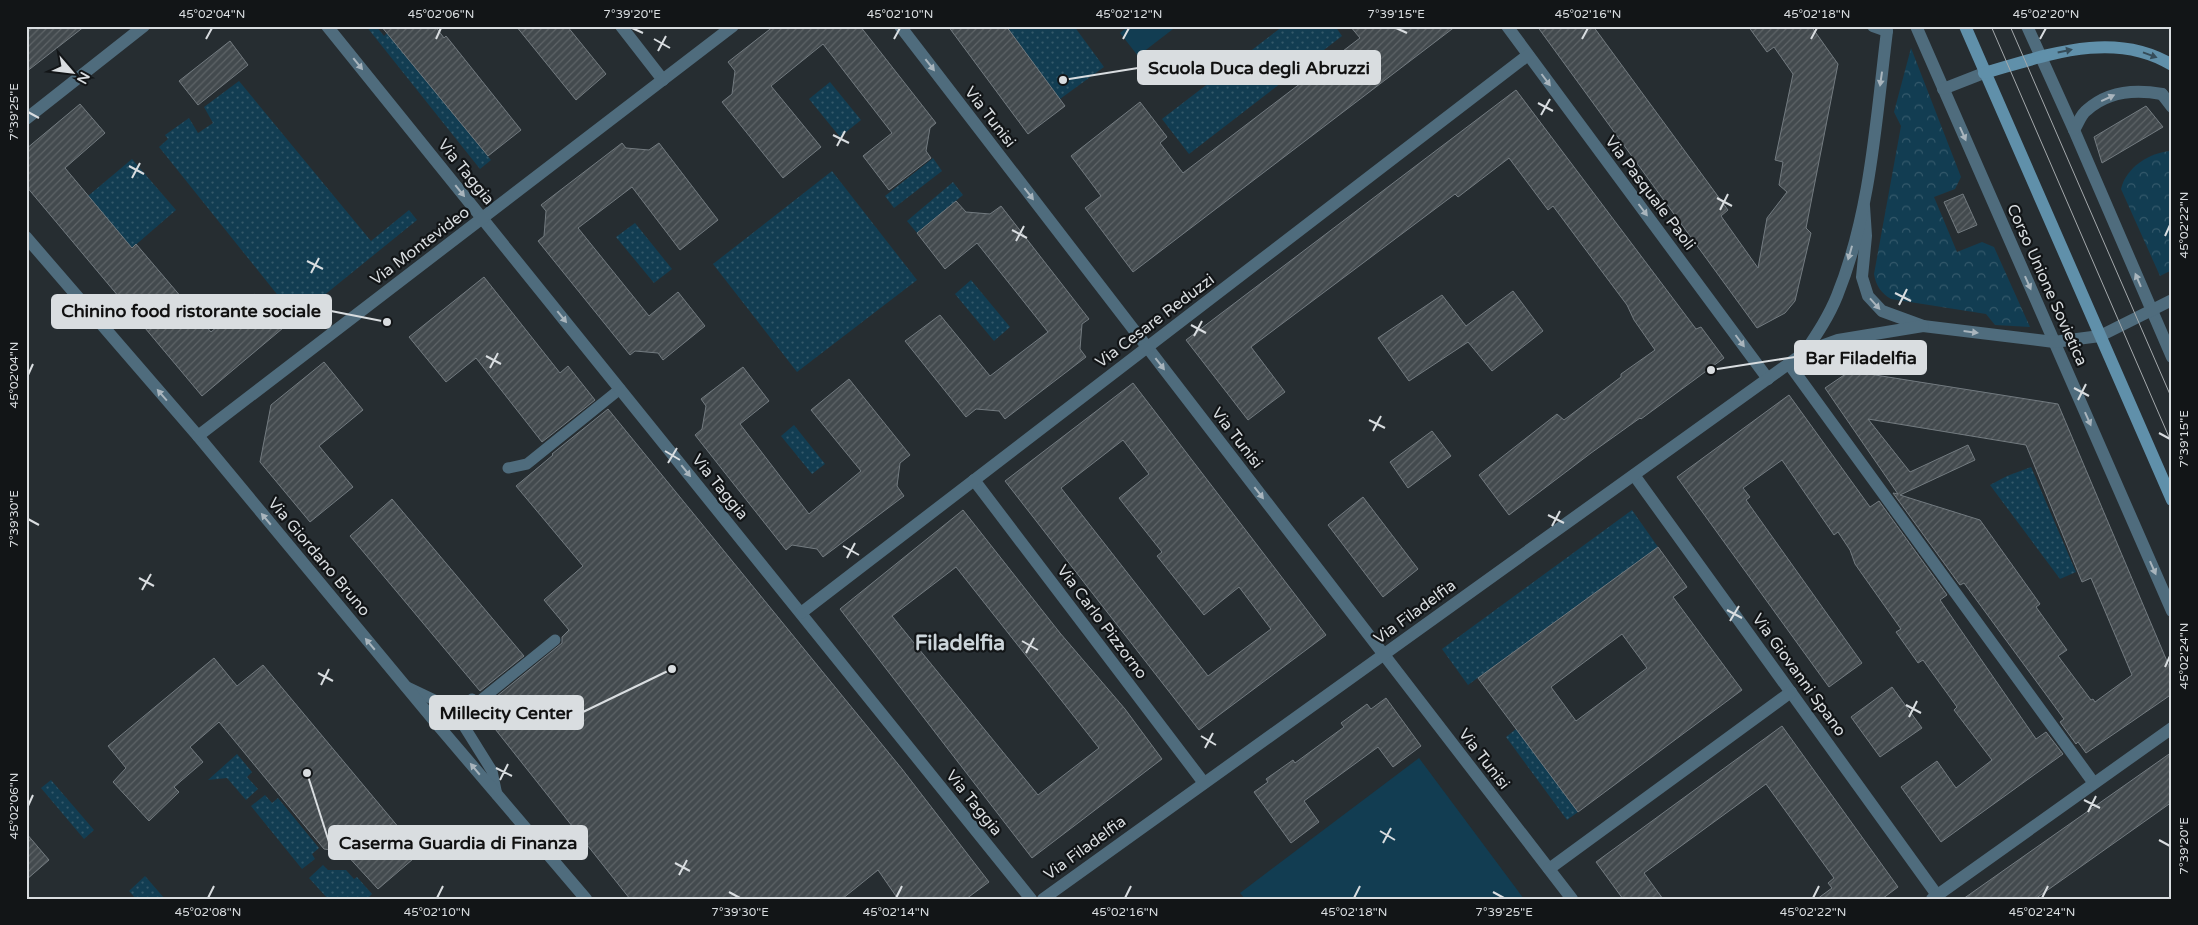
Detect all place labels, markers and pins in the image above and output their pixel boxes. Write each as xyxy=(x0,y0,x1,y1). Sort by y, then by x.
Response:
callout: Scuola Duca degli Abruzzi xyxy=(1138,51,1380,84)
callout: Chinino food ristorante sociale xyxy=(52,295,331,328)
callout: Bar Filadelfia xyxy=(1795,341,1926,374)
callout: Millecity Center xyxy=(430,696,583,729)
callout: Caserma Guardia di Finanza xyxy=(329,826,587,859)

